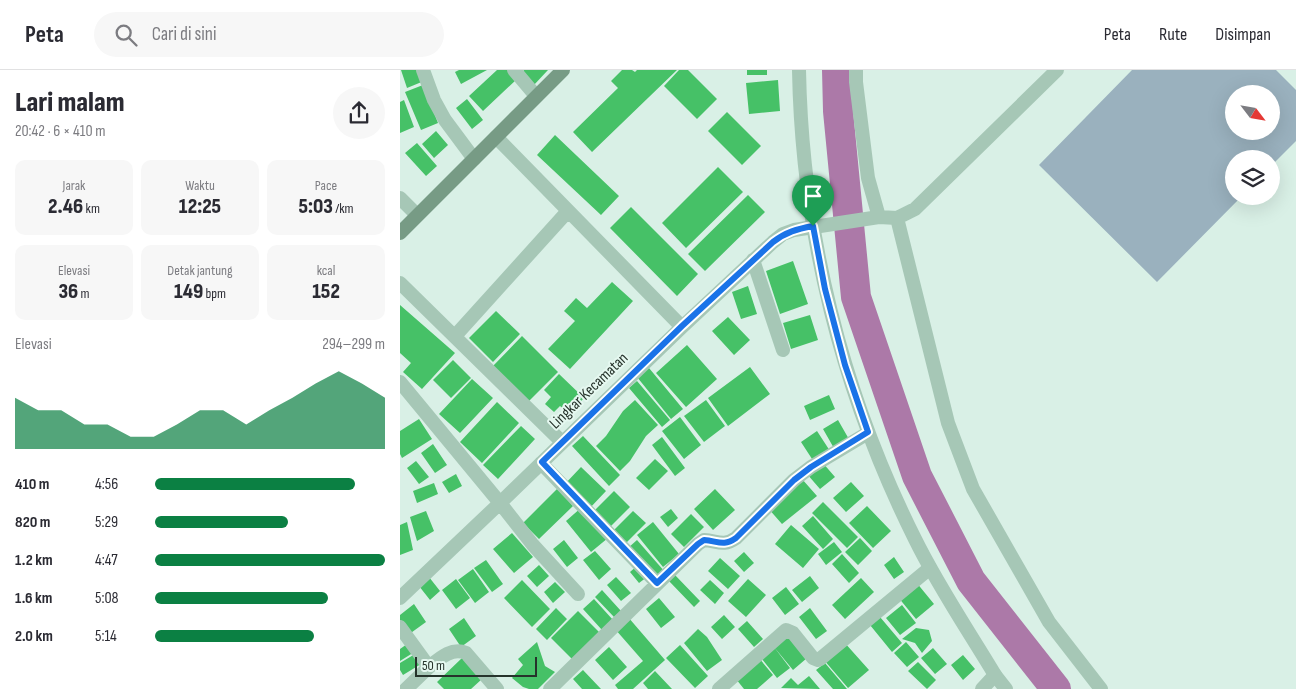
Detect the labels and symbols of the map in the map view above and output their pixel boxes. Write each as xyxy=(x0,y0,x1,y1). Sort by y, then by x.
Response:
north arrow xyxy=(1225,85,1280,140)
pin xyxy=(792,175,834,226)
street label: Lingkar Kecamatan xyxy=(546,349,632,433)
scale bar xyxy=(415,654,538,677)

